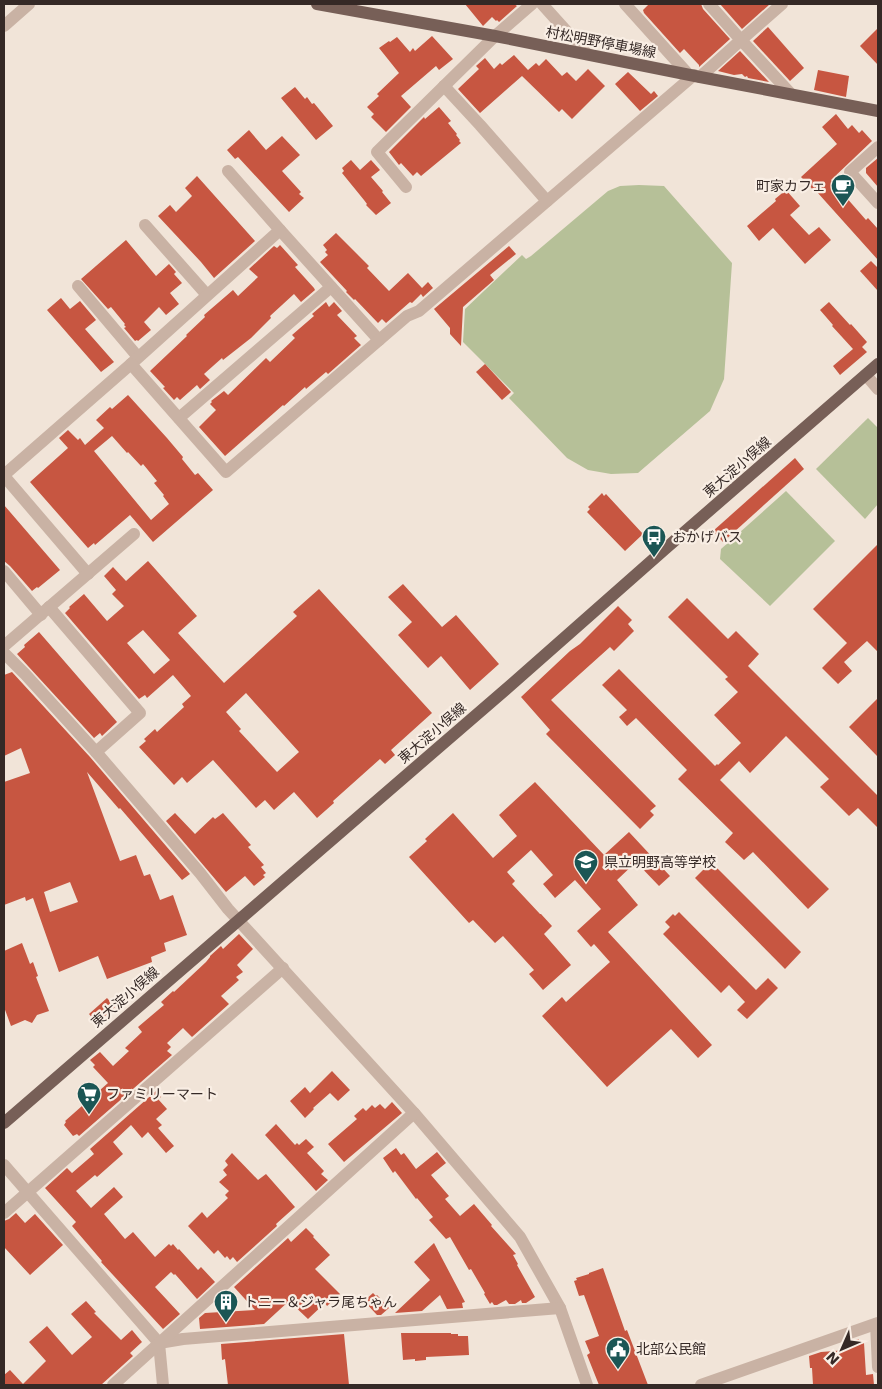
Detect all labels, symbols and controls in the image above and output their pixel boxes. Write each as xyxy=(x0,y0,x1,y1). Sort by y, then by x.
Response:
street label: 村松明野停車場線 xyxy=(545,23,657,61)
cafe icon: 町家カフェ xyxy=(830,173,856,207)
place label: 町家カフェ xyxy=(756,178,826,194)
street label: 東大淀小俣線 xyxy=(700,433,774,501)
bus stop icon: おかげバス xyxy=(641,524,667,558)
place label: おかげバス xyxy=(672,529,742,545)
street label: 東大淀小俣線 xyxy=(395,699,469,767)
school or university icon: 県立明野高等学校 xyxy=(573,849,599,883)
place label: 県立明野高等学校 xyxy=(604,854,716,870)
street label: 東大淀小俣線 xyxy=(88,963,162,1031)
supermarket icon: ファミリーマート xyxy=(76,1081,102,1115)
place label: ファミリーマート xyxy=(106,1086,218,1102)
building icon: トニー＆ジャラ尾ちゃん xyxy=(213,1289,239,1323)
place label: トニー＆ジャラ尾ちゃん xyxy=(244,1294,397,1310)
north arrow xyxy=(817,1324,867,1374)
public building icon: 北部公民館 xyxy=(605,1336,631,1370)
place label: 北部公民館 xyxy=(636,1341,706,1357)
text: N xyxy=(823,1348,843,1368)

